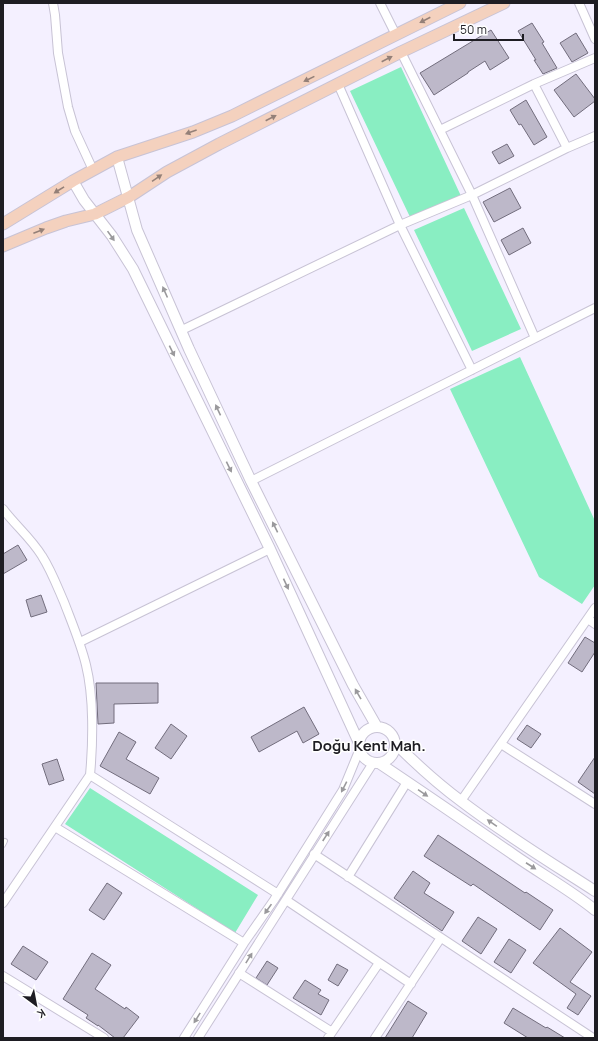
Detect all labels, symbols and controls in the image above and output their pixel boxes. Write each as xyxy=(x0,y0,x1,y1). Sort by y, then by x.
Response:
scale bar xyxy=(454,16,523,42)
one-way arrow xyxy=(419,17,431,23)
text: 50 m xyxy=(460,21,487,38)
one-way arrow xyxy=(382,56,393,62)
one-way arrow xyxy=(303,76,315,82)
one-way arrow xyxy=(266,114,277,121)
one-way arrow xyxy=(184,130,196,136)
one-way arrow xyxy=(151,175,163,182)
one-way arrow xyxy=(54,186,65,193)
one-way arrow xyxy=(33,227,45,233)
one-way arrow xyxy=(107,231,115,241)
one-way arrow xyxy=(162,286,168,297)
one-way arrow xyxy=(169,345,175,356)
one-way arrow xyxy=(215,404,221,416)
one-way arrow xyxy=(226,462,233,473)
one-way arrow xyxy=(271,522,278,533)
one-way arrow xyxy=(283,579,289,590)
one-way arrow xyxy=(354,688,361,700)
district label: Doğu Kent Mah. xyxy=(312,735,426,756)
one-way arrow xyxy=(341,781,347,793)
one-way arrow xyxy=(418,789,428,797)
one-way arrow xyxy=(487,819,498,827)
one-way arrow xyxy=(322,831,330,841)
one-way arrow xyxy=(526,862,536,870)
one-way arrow xyxy=(264,904,272,914)
one-way arrow xyxy=(245,952,252,964)
north arrow xyxy=(16,985,56,1025)
text: K xyxy=(34,1006,49,1023)
one-way arrow xyxy=(193,1012,200,1024)

